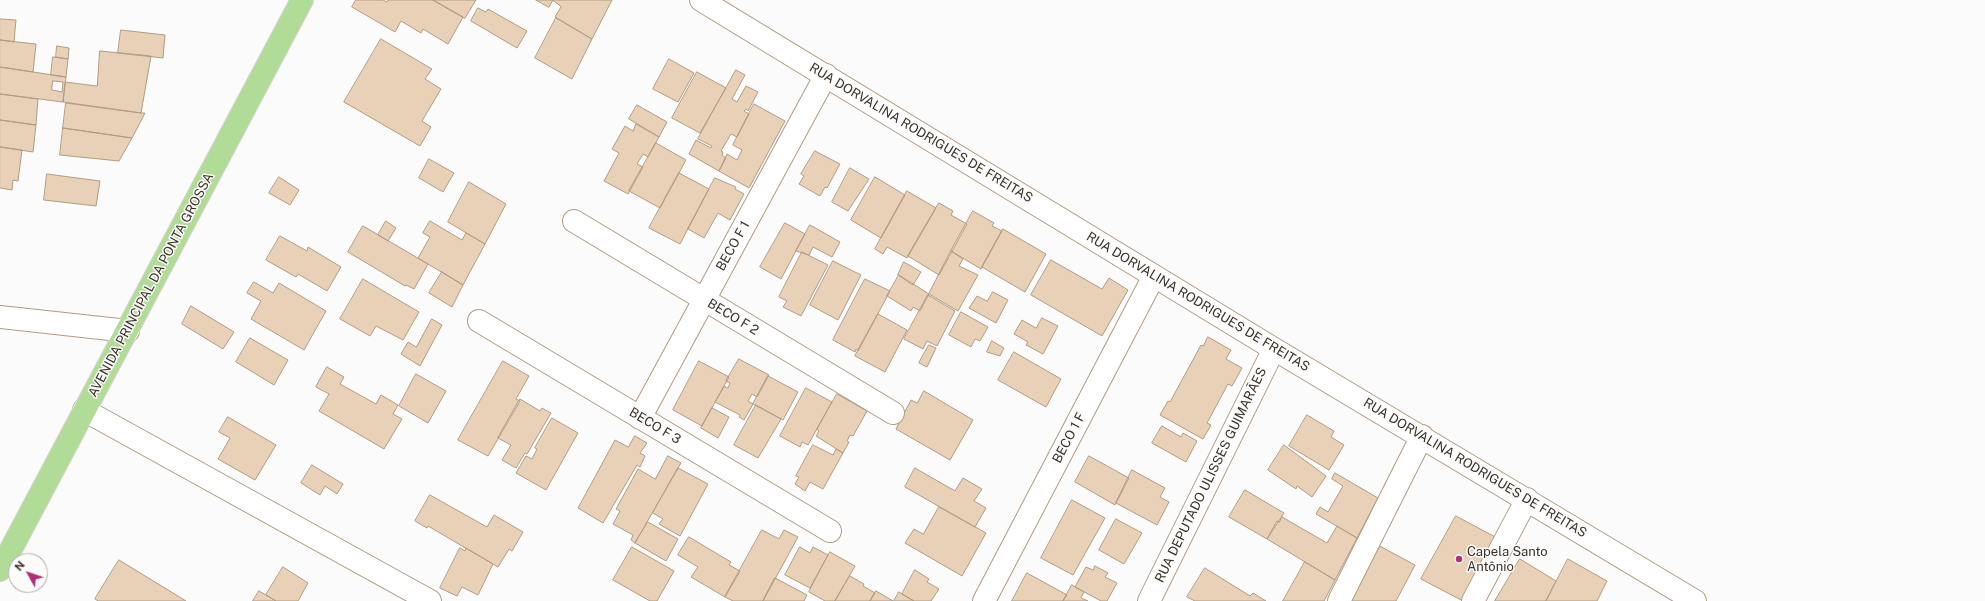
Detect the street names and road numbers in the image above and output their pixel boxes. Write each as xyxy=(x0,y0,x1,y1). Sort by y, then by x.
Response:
street label: RUA DORVALINA RODRIGUES DE FREITAS xyxy=(807,60,1035,206)
street label: AVENIDA PRINCIPAL DA PONTA GROSSA xyxy=(85,170,217,400)
street label: BECO F 1 xyxy=(713,218,753,274)
street label: RUA DORVALINA RODRIGUES DE FREITAS xyxy=(1084,229,1312,375)
street label: BECO F 2 xyxy=(704,296,762,338)
street label: RUA DEPUTADO ULISSES GUIMARÃES xyxy=(1152,365,1270,585)
street label: RUA DORVALINA RODRIGUES DE FREITAS xyxy=(1361,395,1589,541)
street label: BECO F 3 xyxy=(626,404,684,448)
street label: BECO 1 F xyxy=(1049,410,1089,466)

